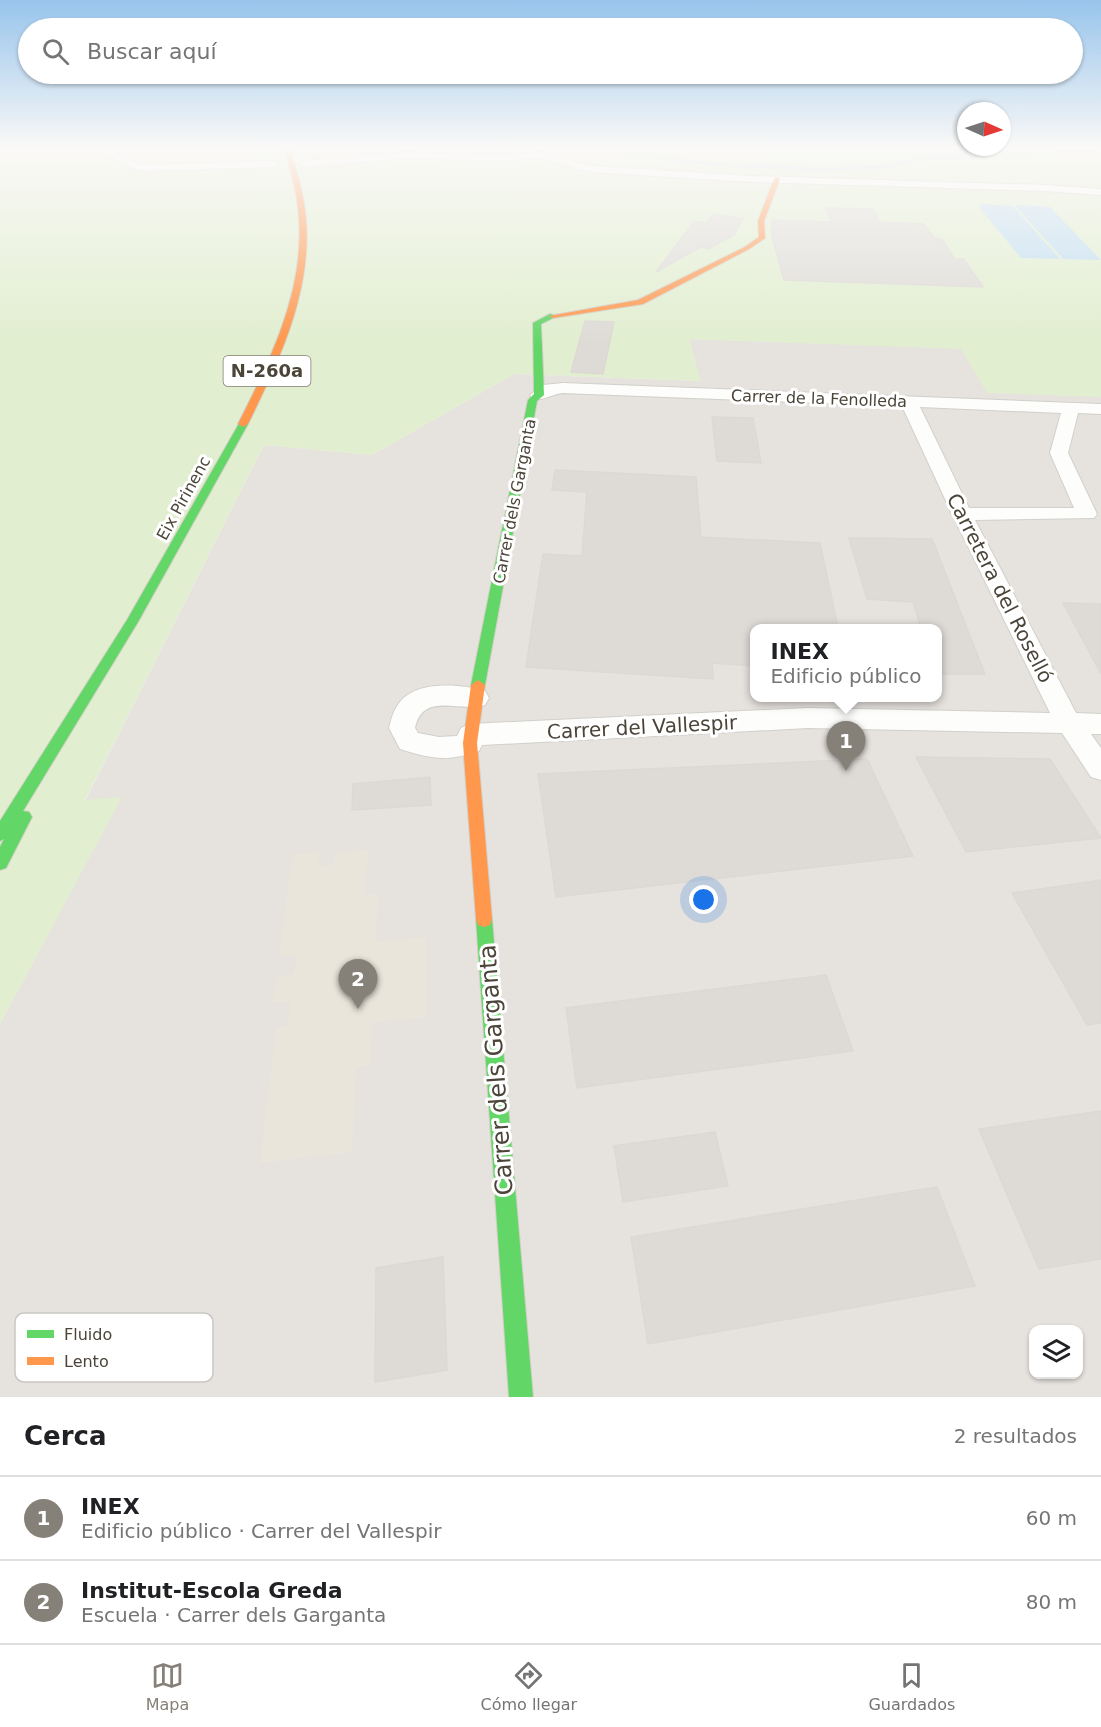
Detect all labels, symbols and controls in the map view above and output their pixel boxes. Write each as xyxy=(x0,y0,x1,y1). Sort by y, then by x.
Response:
search box xyxy=(18,18,1083,84)
icon: search xyxy=(39,35,72,68)
text: Buscar aquí xyxy=(87,39,217,64)
north arrow xyxy=(957,102,1011,156)
road number: N-260a xyxy=(224,356,310,386)
street label: Carrer de la Fenolleda xyxy=(731,386,907,411)
street label: Carrer dels Garganta xyxy=(489,417,540,585)
street label: Eix Pirinenc xyxy=(153,453,214,543)
street label: Carretera del Roselló xyxy=(942,489,1058,687)
popup xyxy=(750,624,942,702)
text: INEX xyxy=(770,639,829,664)
text: Edificio público xyxy=(770,664,922,688)
street label: Carrer del Vallespir xyxy=(546,710,738,744)
pin: 1 xyxy=(826,722,866,771)
your location xyxy=(689,885,718,914)
street label: Carrer dels Garganta xyxy=(473,944,519,1196)
pin: 2 xyxy=(338,960,378,1009)
legend xyxy=(15,1313,213,1382)
text: Fluido xyxy=(64,1325,112,1344)
map controls xyxy=(1029,1325,1083,1379)
button: layers xyxy=(1029,1325,1083,1379)
text: Lento xyxy=(64,1352,109,1371)
text: Cerca xyxy=(24,1421,107,1451)
text: 2 resultados xyxy=(954,1424,1077,1448)
text: INEX xyxy=(81,1494,140,1519)
text: 1 xyxy=(37,1506,50,1530)
text: 60 m xyxy=(1026,1506,1077,1530)
text: Edificio público · Carrer del Vallespir xyxy=(81,1519,442,1543)
text: Institut-Escola Greda xyxy=(81,1578,343,1603)
text: 2 xyxy=(37,1590,50,1614)
text: 80 m xyxy=(1026,1590,1077,1614)
text: Escuela · Carrer dels Garganta xyxy=(81,1603,386,1627)
tab: Mapa xyxy=(146,1659,189,1714)
tab: Cómo llegar xyxy=(480,1659,577,1714)
tab: Guardados xyxy=(868,1659,955,1714)

